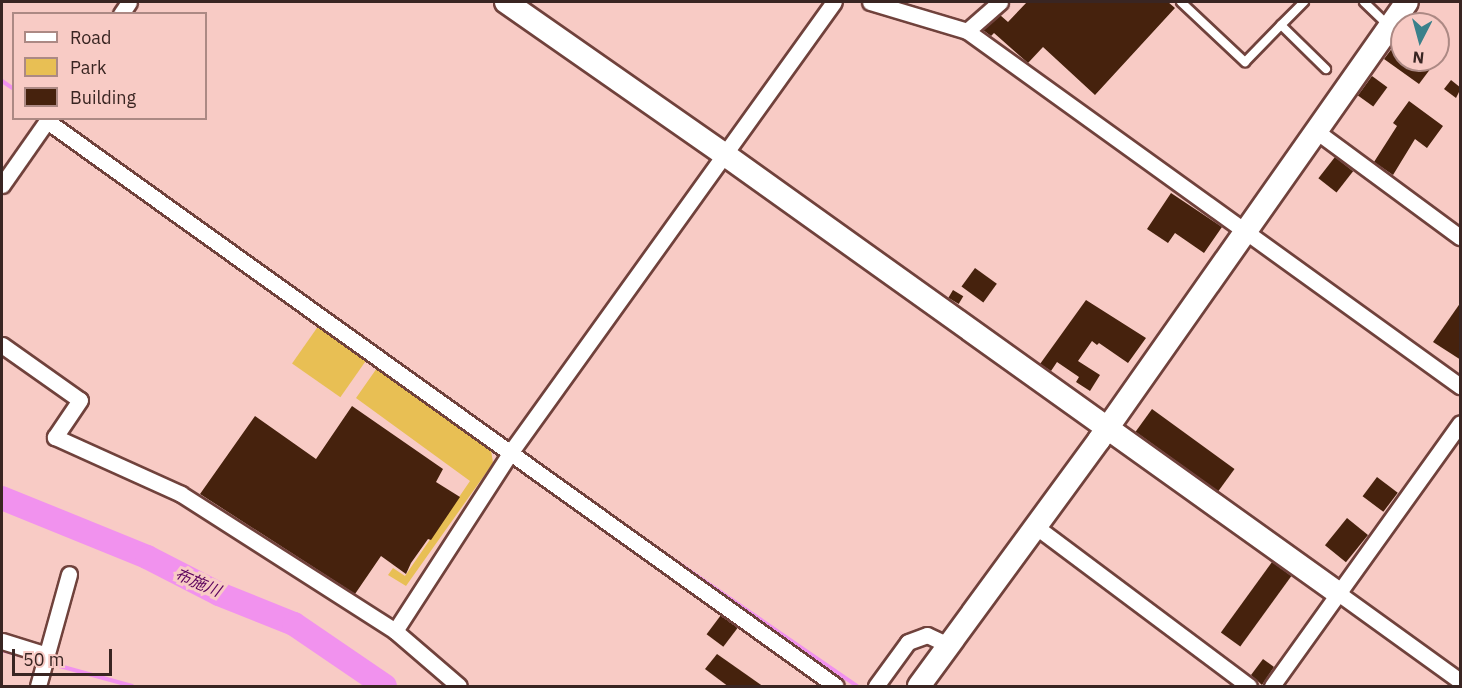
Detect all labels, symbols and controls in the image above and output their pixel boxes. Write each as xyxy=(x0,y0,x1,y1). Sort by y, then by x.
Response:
legend xyxy=(12,12,207,120)
north arrow xyxy=(1390,12,1450,72)
text: Road xyxy=(70,26,111,49)
text: N xyxy=(1412,47,1425,68)
text: Park xyxy=(70,56,106,79)
text: Building xyxy=(70,86,136,109)
water label: 布施川 xyxy=(172,564,224,600)
scale bar xyxy=(15,637,116,675)
text: 50 m xyxy=(23,648,65,671)

